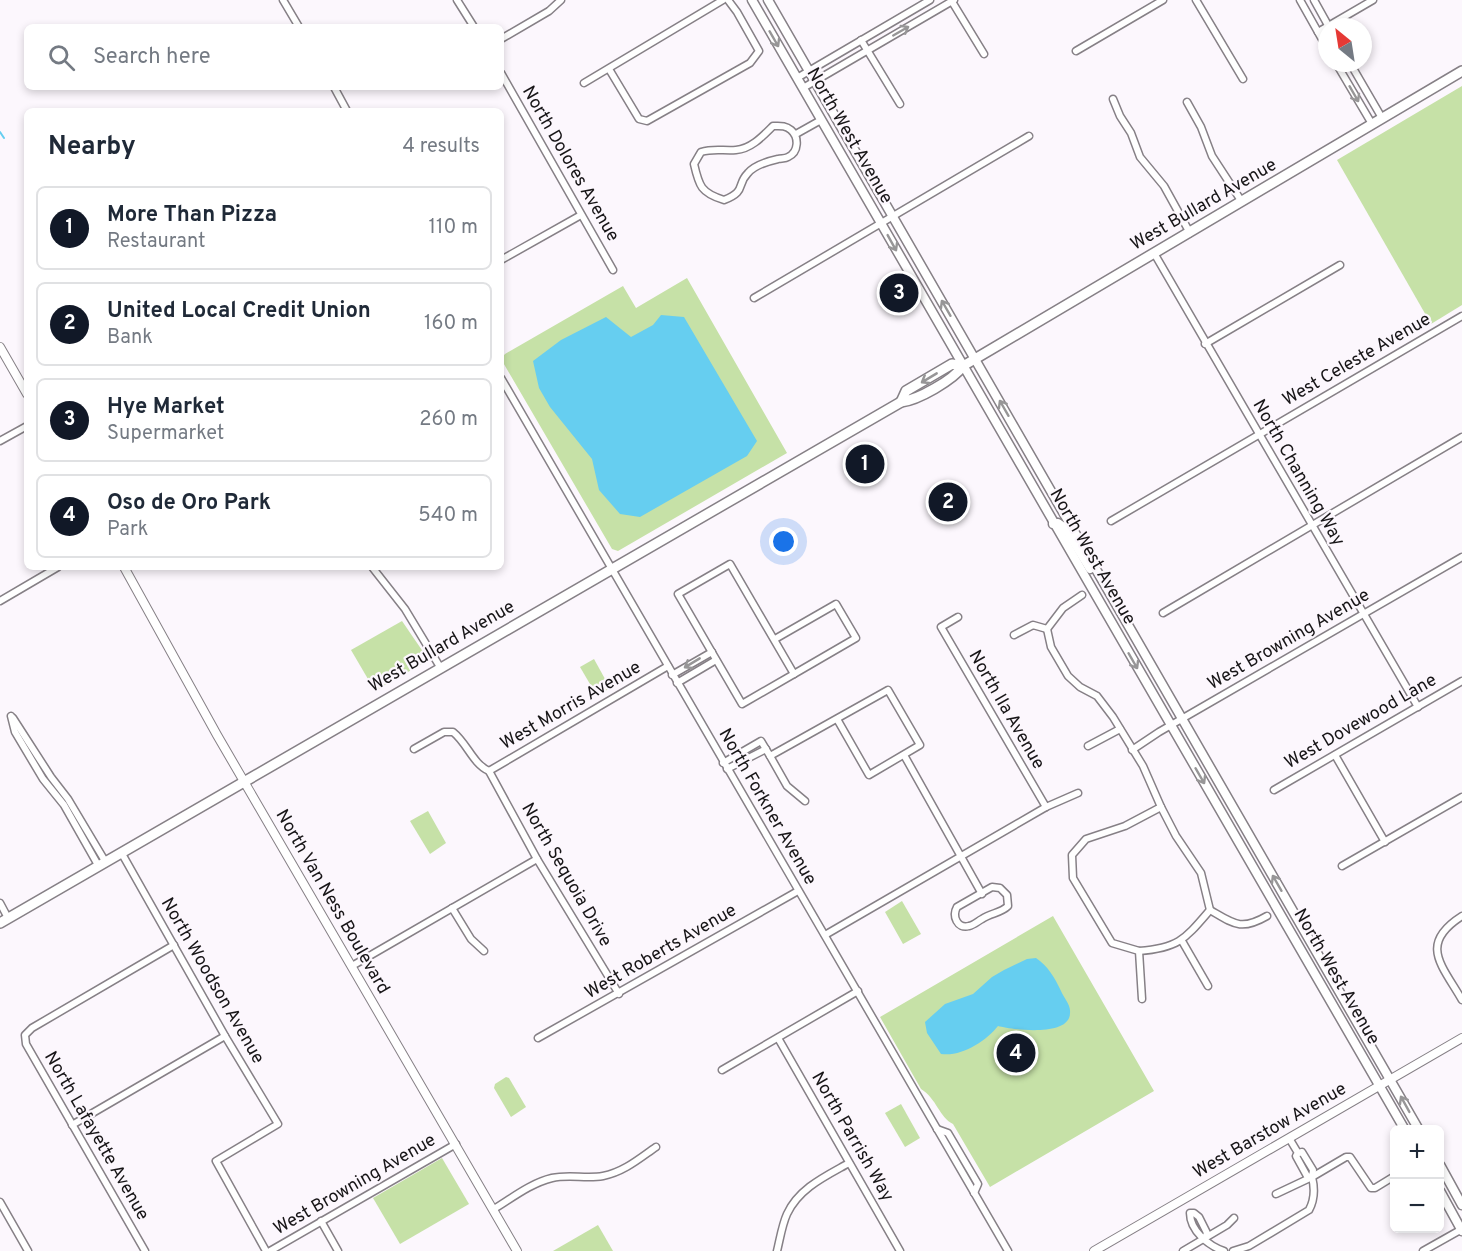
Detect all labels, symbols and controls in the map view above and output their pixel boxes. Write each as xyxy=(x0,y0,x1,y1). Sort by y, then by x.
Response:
north arrow xyxy=(1318,18,1372,72)
search box xyxy=(24,24,504,90)
one-way arrow xyxy=(892,24,909,36)
one-way arrow xyxy=(769,30,781,47)
icon: search xyxy=(45,41,78,74)
text: Search here xyxy=(93,44,211,71)
street label: North West Avenue xyxy=(801,64,897,208)
street label: North Dolores Avenue xyxy=(516,82,624,246)
one-way arrow xyxy=(1348,85,1360,102)
text: Nearby xyxy=(48,131,136,164)
text: 4 results xyxy=(403,134,480,160)
street label: West Bullard Avenue xyxy=(1127,154,1281,256)
text: More Than Pizza xyxy=(107,202,277,229)
text: 1 xyxy=(66,215,74,241)
text: 110 m xyxy=(429,215,478,241)
text: Restaurant xyxy=(107,229,206,255)
one-way arrow xyxy=(886,234,898,251)
pin: 3 xyxy=(880,270,918,316)
text: United Local Credit Union xyxy=(107,298,371,325)
one-way arrow xyxy=(940,300,952,317)
street label: West Celeste Avenue xyxy=(1279,308,1435,412)
text: 2 xyxy=(63,311,76,337)
text: 160 m xyxy=(424,311,478,337)
text: Bank xyxy=(107,325,153,351)
one-way arrow xyxy=(920,373,938,384)
text: Hye Market xyxy=(107,394,225,421)
street label: North Channing Way xyxy=(1247,396,1349,550)
one-way arrow xyxy=(998,400,1009,418)
text: 3 xyxy=(64,407,76,433)
text: 260 m xyxy=(419,407,478,433)
text: Supermarket xyxy=(107,421,224,447)
pin: 1 xyxy=(846,442,884,486)
pin: 2 xyxy=(928,480,968,524)
street label: North West Avenue xyxy=(1044,485,1140,629)
text: Oso de Oro Park xyxy=(107,490,271,517)
text: 4 xyxy=(63,503,76,529)
text: 540 m xyxy=(418,503,478,529)
text: Park xyxy=(107,517,148,543)
your location xyxy=(769,527,798,556)
street label: West Browning Avenue xyxy=(1204,584,1374,696)
street label: West Bullard Avenue xyxy=(365,596,519,698)
street label: North Ila Avenue xyxy=(963,646,1049,774)
one-way arrow xyxy=(1128,652,1140,669)
street label: West Morris Avenue xyxy=(497,656,645,756)
one-way arrow xyxy=(684,658,701,670)
street label: West Dovewood Lane xyxy=(1281,669,1441,775)
street label: North Forkner Avenue xyxy=(713,725,821,889)
one-way arrow xyxy=(1194,767,1206,784)
street label: North Sequoia Drive xyxy=(515,799,617,951)
street label: North Van Ness Boulevard xyxy=(270,806,394,998)
one-way arrow xyxy=(1271,875,1283,892)
street label: North Woodson Avenue xyxy=(155,894,269,1068)
street label: West Roberts Avenue xyxy=(581,899,741,1005)
street label: North West Avenue xyxy=(1288,905,1384,1049)
pin: 4 xyxy=(996,1030,1036,1076)
street label: North Lafayette Avenue xyxy=(38,1047,154,1225)
street label: North Parrish Way xyxy=(806,1068,898,1206)
street label: West Barstow Avenue xyxy=(1189,1078,1351,1184)
one-way arrow xyxy=(1399,1096,1411,1113)
map controls xyxy=(1390,1125,1444,1233)
button: + xyxy=(1390,1125,1444,1179)
street label: West Browning Avenue xyxy=(270,1129,440,1241)
button: − xyxy=(1390,1179,1444,1233)

